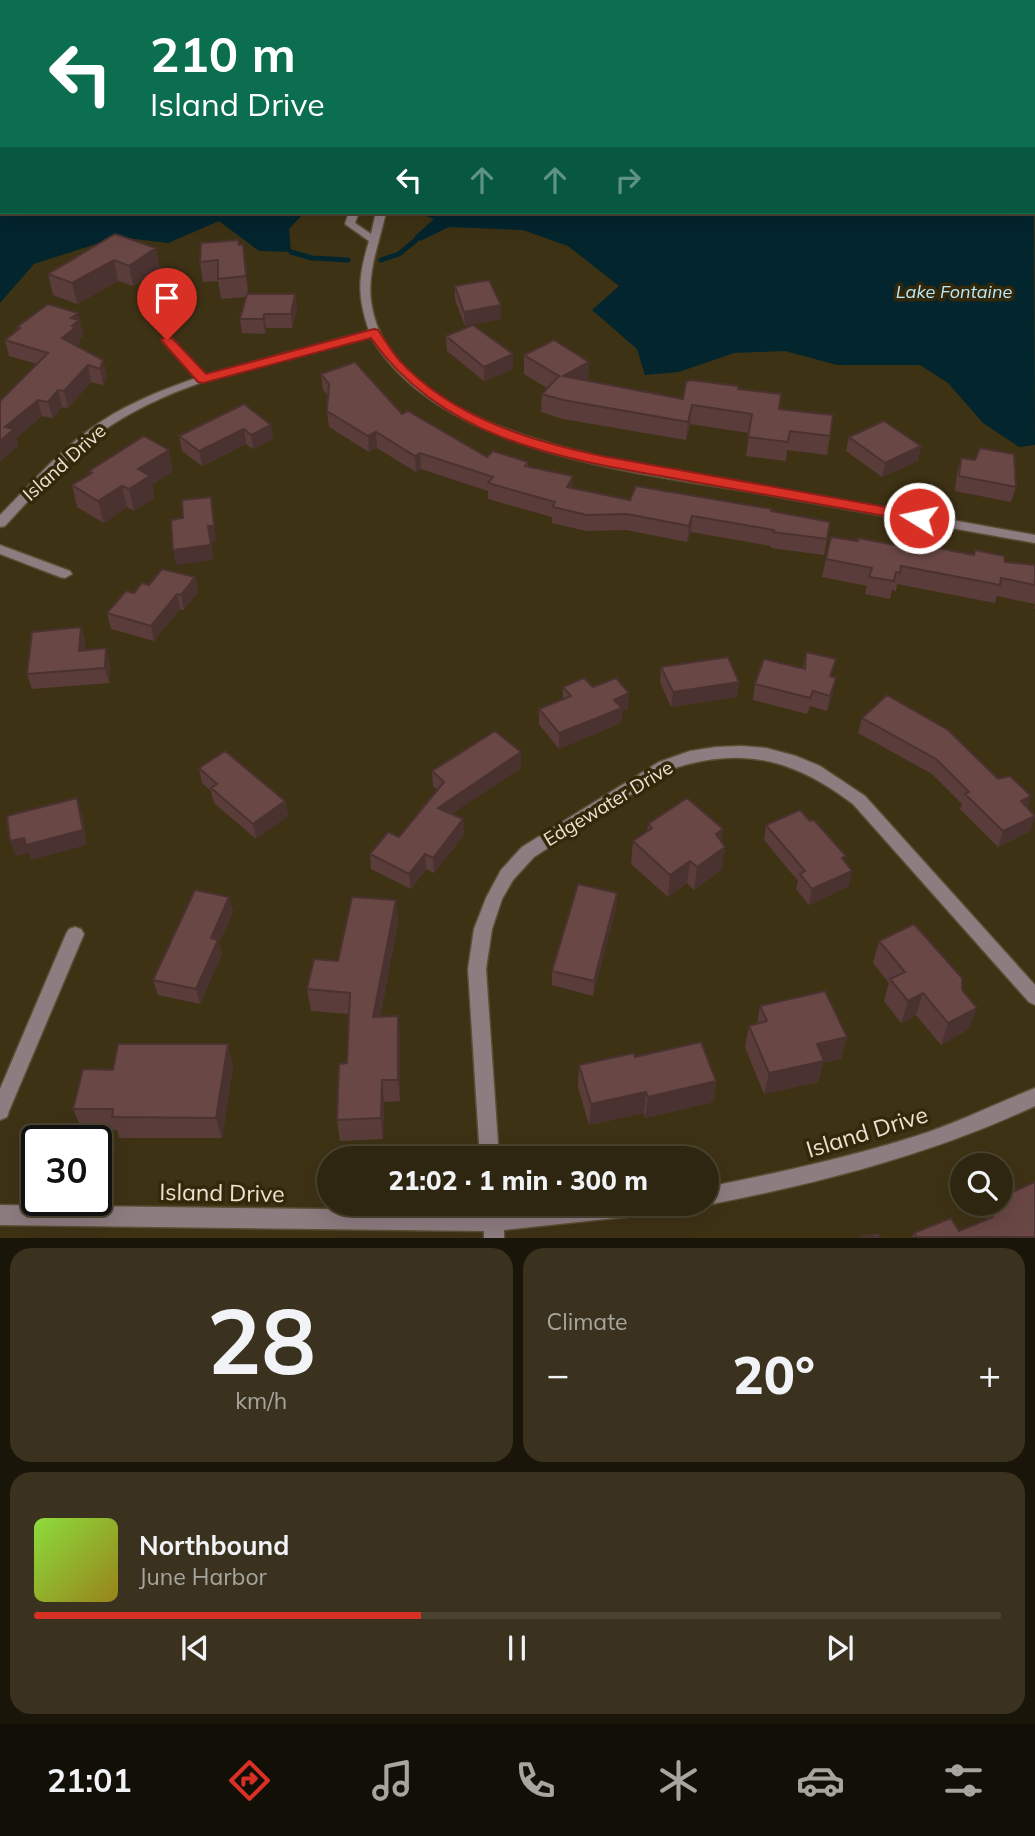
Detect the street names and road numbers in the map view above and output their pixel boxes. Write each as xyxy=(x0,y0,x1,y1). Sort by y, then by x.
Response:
street label: Island Drive xyxy=(17,418,111,506)
street label: Edgewater Drive xyxy=(539,755,677,851)
street label: Island Drive xyxy=(803,1099,931,1164)
street label: Island Drive xyxy=(159,1177,285,1208)

